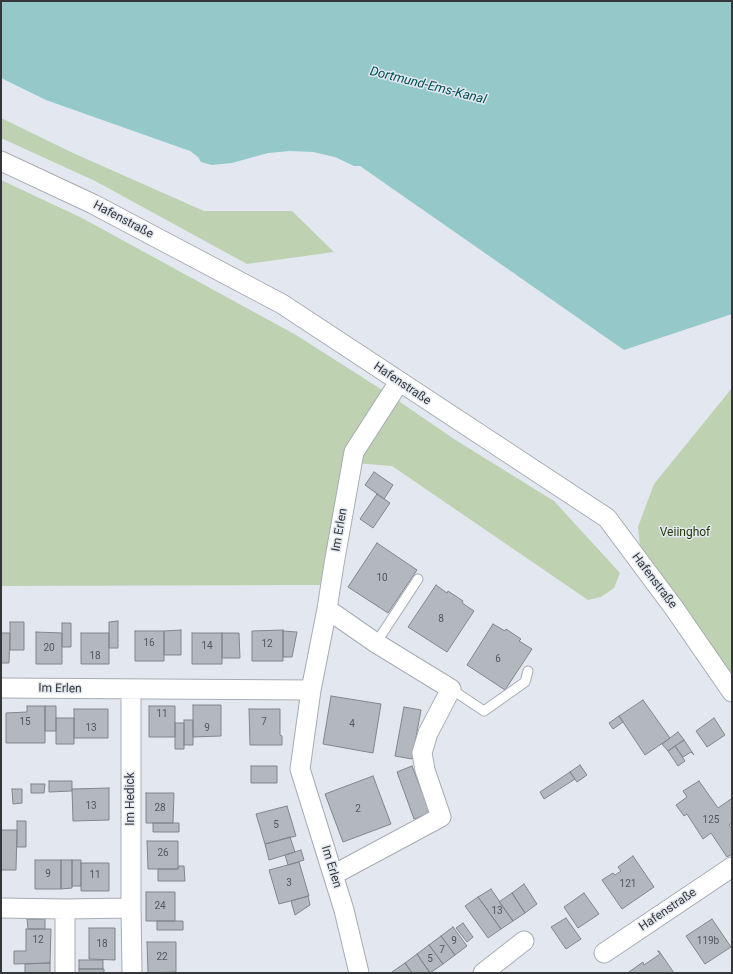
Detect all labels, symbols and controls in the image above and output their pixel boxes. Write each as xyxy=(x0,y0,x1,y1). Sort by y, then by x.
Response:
water label: Dortmund-Ems-Kanal xyxy=(368,64,488,108)
street label: Hafenstraße xyxy=(90,198,156,242)
street label: Hafenstraße xyxy=(371,360,433,408)
street label: Im Erlen xyxy=(329,507,351,553)
park label: Veiinghof xyxy=(660,526,710,540)
street label: Hafenstraße xyxy=(628,550,680,612)
house number: 10 xyxy=(376,572,388,584)
house number: 8 xyxy=(438,613,444,625)
house number: 16 xyxy=(143,637,155,649)
house number: 12 xyxy=(261,638,273,650)
house number: 14 xyxy=(201,640,213,652)
house number: 20 xyxy=(43,642,55,654)
house number: 18 xyxy=(89,650,101,662)
house number: 6 xyxy=(495,653,501,665)
street label: Im Erlen xyxy=(38,681,82,697)
house number: 11 xyxy=(156,708,168,720)
house number: 15 xyxy=(19,716,31,728)
house number: 7 xyxy=(261,716,267,728)
house number: 4 xyxy=(349,718,355,730)
house number: 13 xyxy=(85,722,97,734)
house number: 9 xyxy=(204,722,210,734)
street label: Im Hedick xyxy=(124,772,138,826)
house number: 13 xyxy=(85,800,97,812)
house number: 28 xyxy=(154,802,166,814)
house number: 2 xyxy=(355,803,361,815)
house number: 125 xyxy=(703,814,719,826)
house number: 5 xyxy=(273,819,279,831)
street label: Im Erlen xyxy=(318,844,344,890)
house number: 26 xyxy=(157,847,169,859)
house number: 9 xyxy=(45,868,51,880)
house number: 11 xyxy=(89,869,101,881)
house number: 3 xyxy=(286,877,292,889)
house number: 121 xyxy=(620,878,636,890)
street label: Hafenstraße xyxy=(637,886,699,934)
house number: 24 xyxy=(154,900,166,912)
house number: 13 xyxy=(491,905,503,917)
house number: 12 xyxy=(32,934,44,946)
house number: 9 xyxy=(451,935,457,947)
house number: 119b xyxy=(697,935,719,947)
house number: 18 xyxy=(96,938,108,950)
house number: 7 xyxy=(439,944,445,956)
house number: 22 xyxy=(156,951,168,963)
house number: 5 xyxy=(427,953,433,965)

